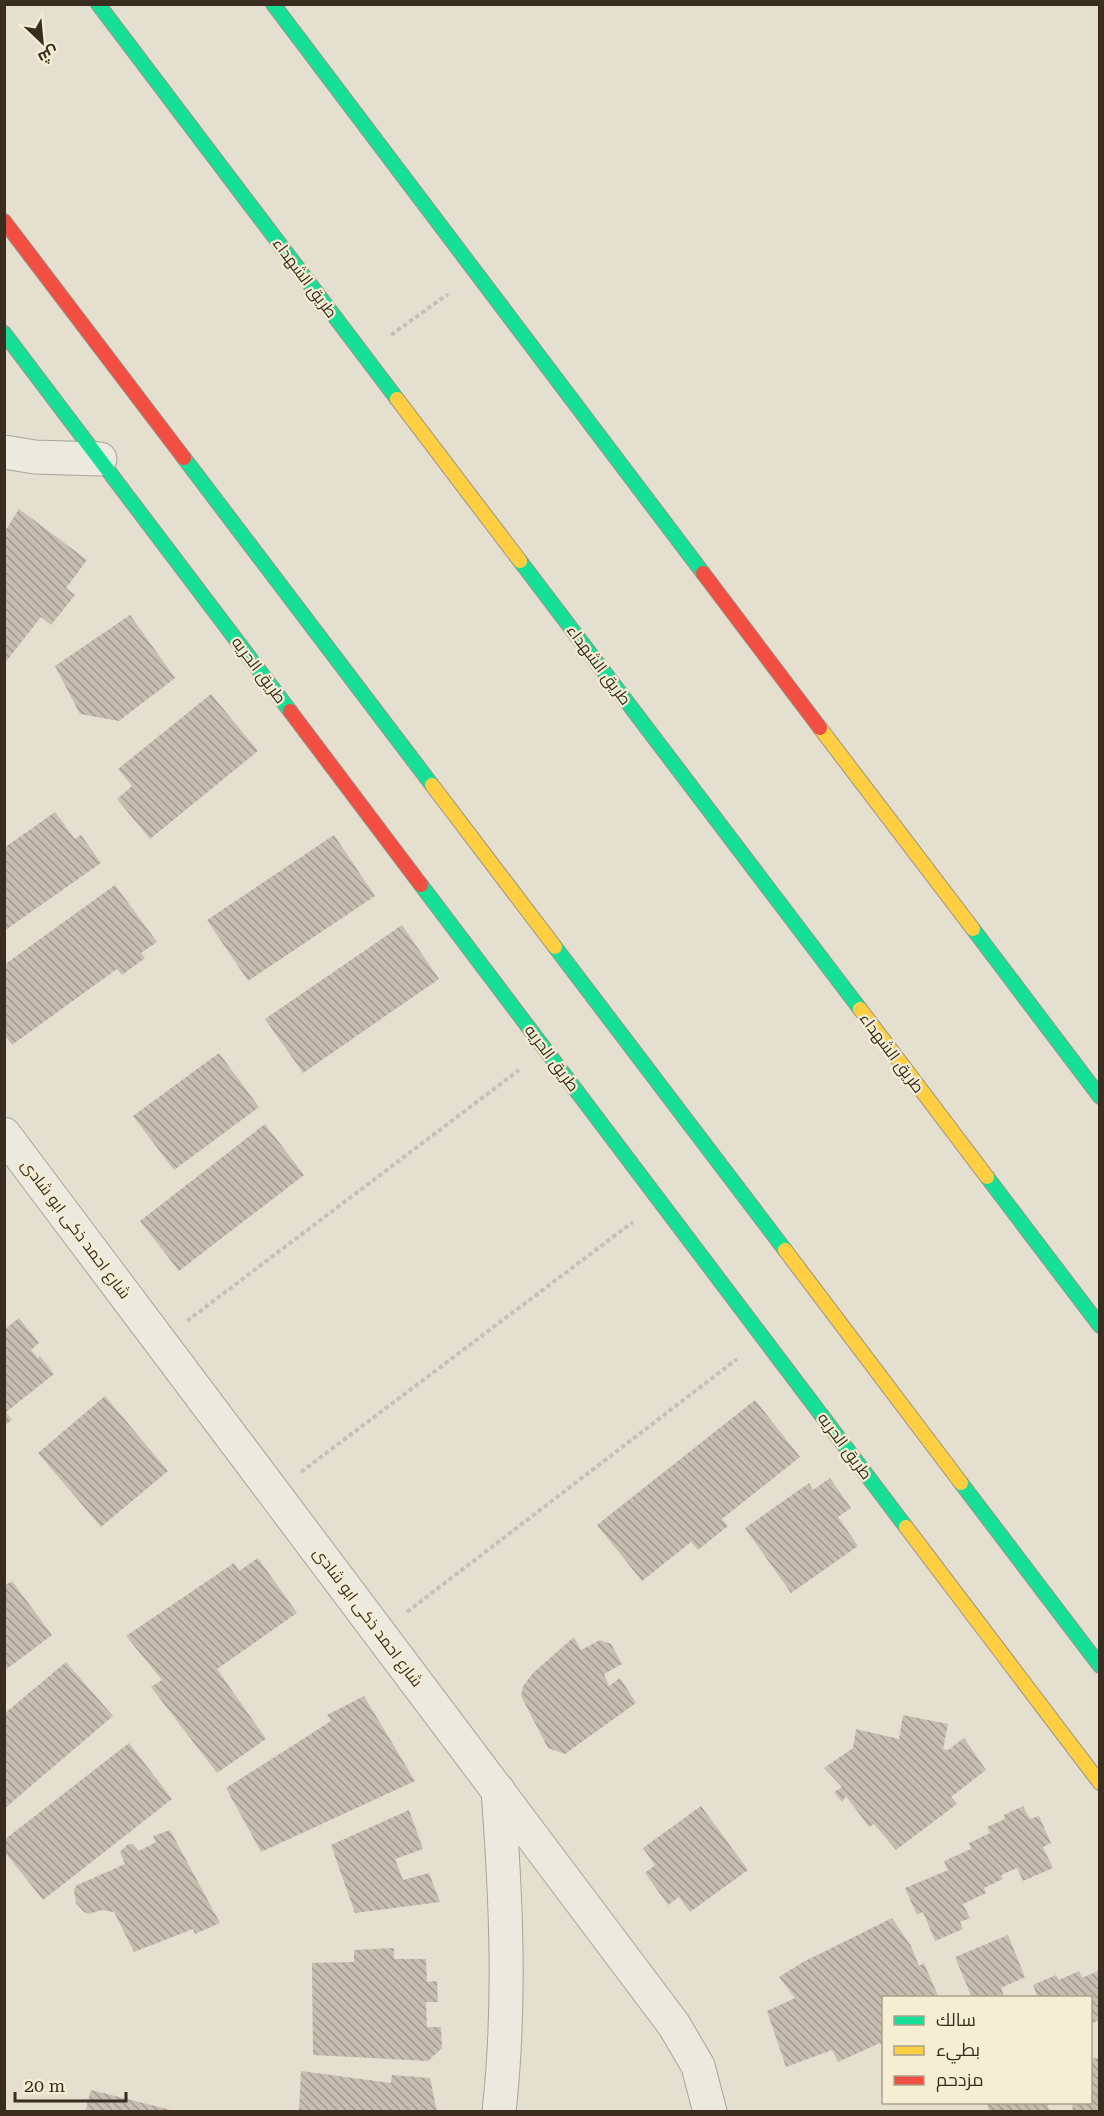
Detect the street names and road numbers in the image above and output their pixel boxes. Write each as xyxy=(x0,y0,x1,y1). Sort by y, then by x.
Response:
street label: طريق الشهداء xyxy=(268,234,341,322)
street label: طريق الشهداء xyxy=(562,621,635,709)
street label: طريق الحريه xyxy=(227,633,290,708)
street label: طريق الشهداء xyxy=(855,1009,928,1097)
street label: طريق الحريه xyxy=(520,1021,583,1096)
street label: شارع احمد ذكى ابو شادى xyxy=(16,1156,135,1304)
street label: طريق الحريه xyxy=(813,1409,876,1484)
street label: شارع احمد ذكى ابو شادى xyxy=(308,1544,427,1692)

